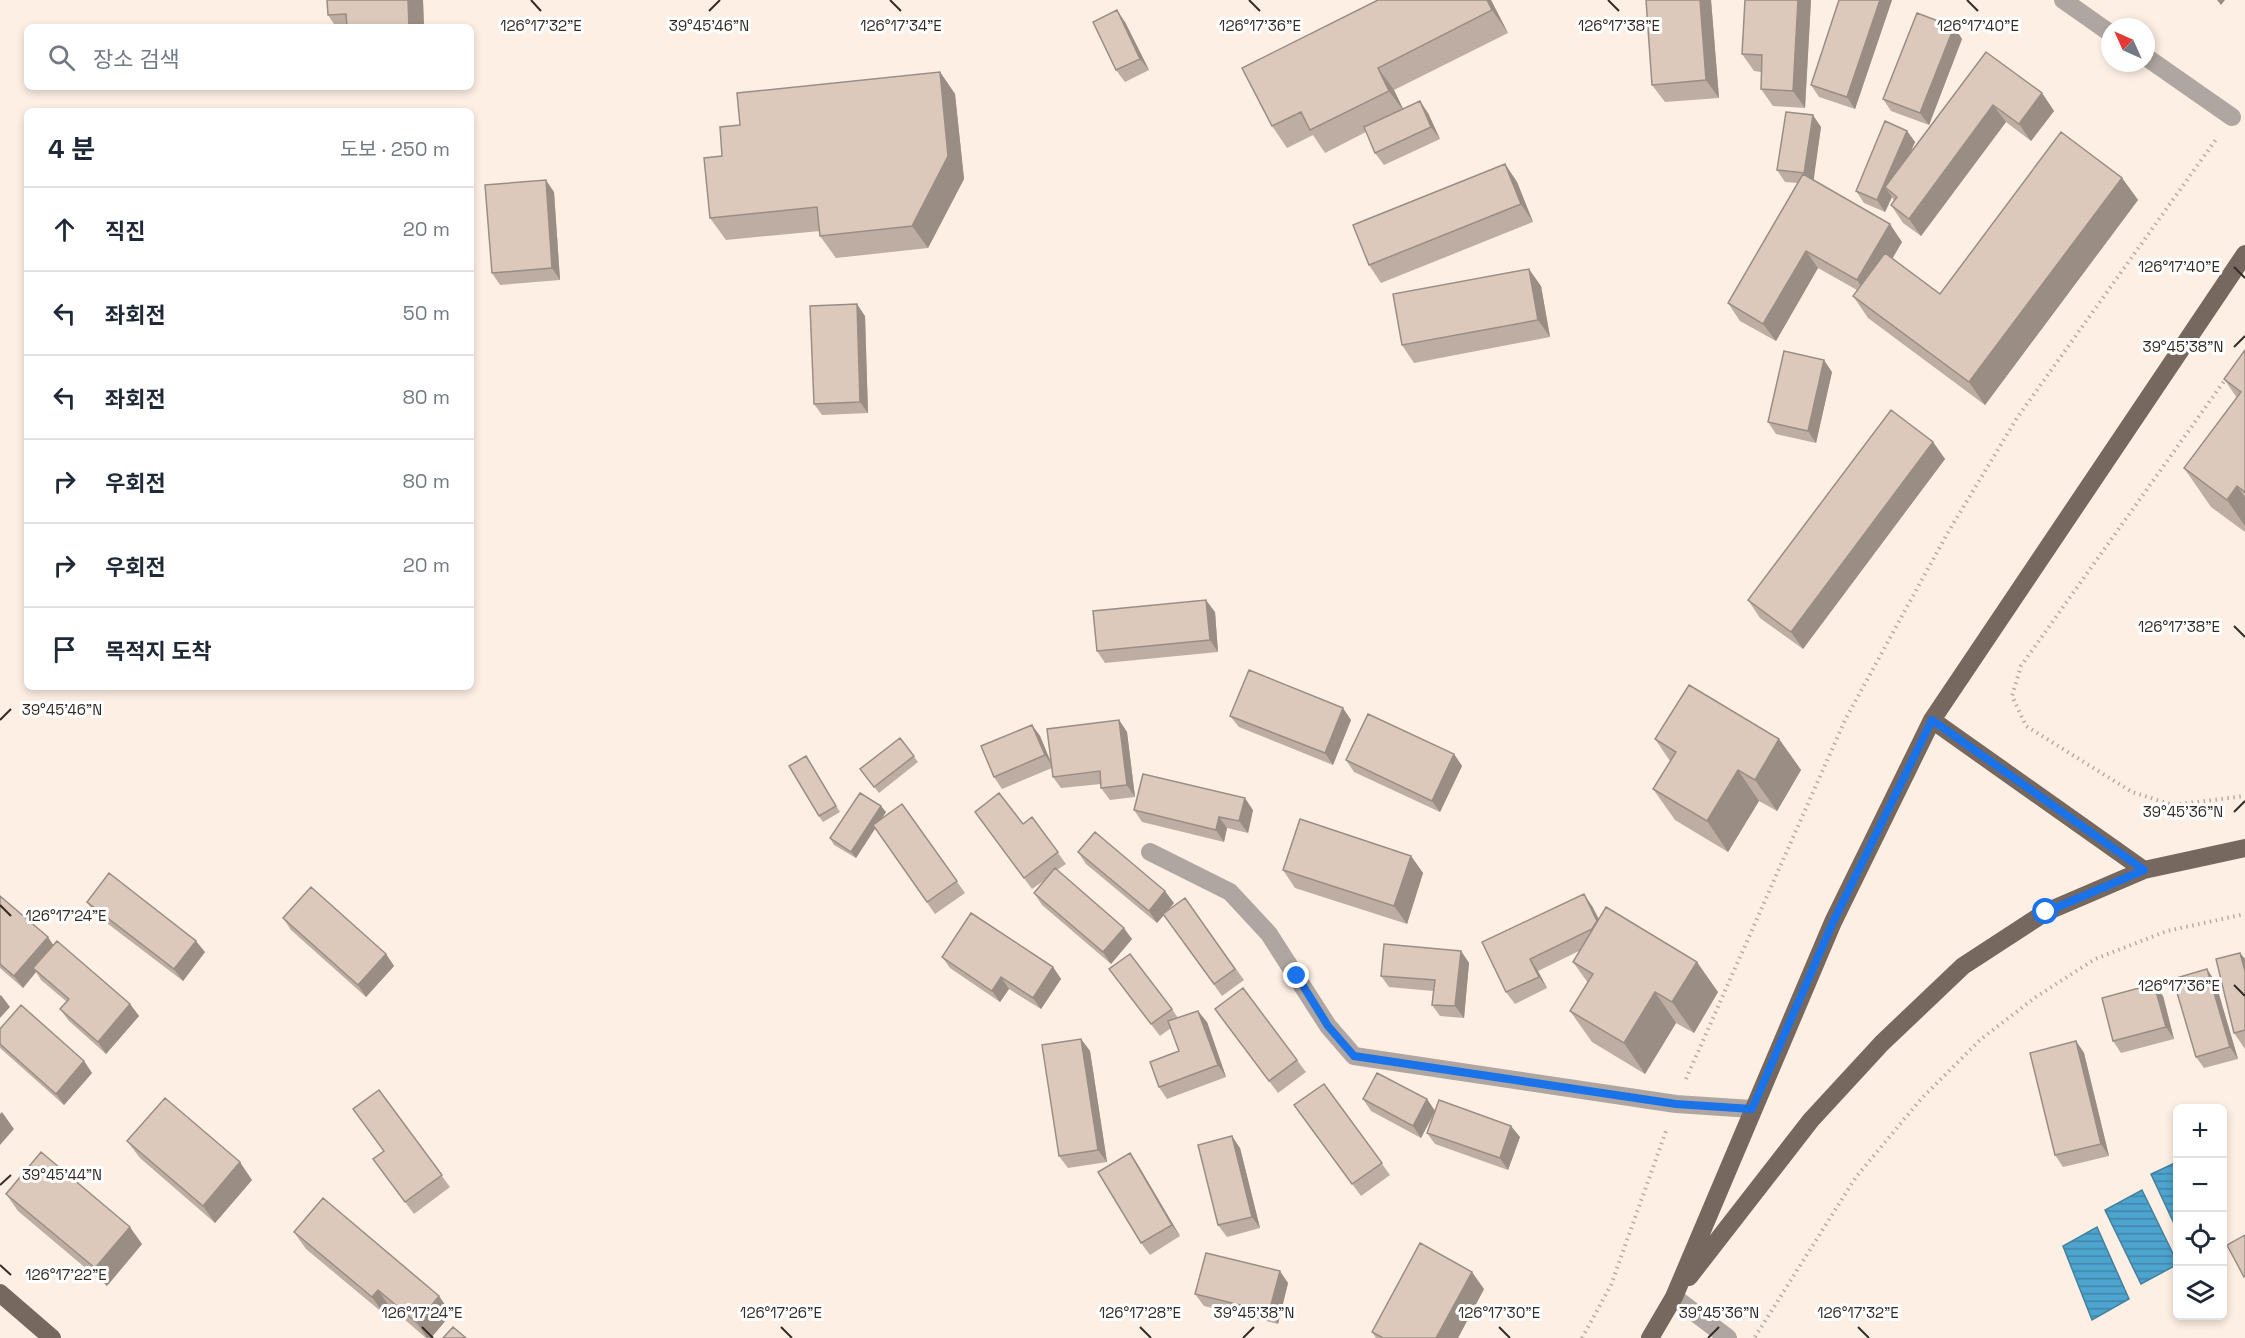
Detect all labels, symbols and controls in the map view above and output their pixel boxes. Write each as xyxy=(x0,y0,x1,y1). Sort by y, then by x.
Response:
text: 126°17'32"E xyxy=(500,16,582,35)
text: 39°45'46"N xyxy=(669,16,749,35)
text: 126°17'34"E xyxy=(860,16,942,35)
text: 126°17'36"E xyxy=(1219,16,1301,35)
text: 126°17'38"E xyxy=(1578,16,1660,35)
text: 126°17'40"E xyxy=(1937,16,2019,35)
north arrow xyxy=(2101,18,2155,72)
search box xyxy=(24,24,474,90)
icon: search xyxy=(45,41,78,74)
text: 장소 검색 xyxy=(93,45,180,73)
text: 4 분 xyxy=(48,132,95,166)
text: 도보 · 250 m xyxy=(340,136,450,162)
icon: ahead xyxy=(48,213,81,246)
text: 20 m xyxy=(403,216,450,242)
text: 직진 xyxy=(105,217,145,245)
text: 126°17'40"E xyxy=(2138,257,2220,276)
icon: left xyxy=(48,297,81,330)
text: 50 m xyxy=(403,300,450,326)
text: 좌회전 xyxy=(105,301,166,329)
text: 39°45'38"N xyxy=(2143,337,2223,356)
icon: left xyxy=(48,381,81,414)
text: 80 m xyxy=(402,384,450,410)
text: 좌회전 xyxy=(105,385,166,413)
icon: right xyxy=(48,465,81,498)
text: 80 m xyxy=(402,468,450,494)
text: 우회전 xyxy=(105,469,166,497)
icon: right xyxy=(48,549,81,582)
text: 20 m xyxy=(403,552,450,578)
text: 우회전 xyxy=(105,553,166,581)
text: 126°17'38"E xyxy=(2138,617,2220,636)
icon: arrive xyxy=(48,633,81,666)
text: 목적지 도착 xyxy=(105,637,212,665)
text: 39°45'46"N xyxy=(22,700,102,719)
text: 39°45'36"N xyxy=(2143,802,2223,821)
route start xyxy=(2032,898,2058,924)
text: 126°17'24"E xyxy=(26,906,106,925)
route end xyxy=(1283,962,1309,988)
text: 126°17'36"E xyxy=(2138,976,2220,995)
map controls xyxy=(2173,1104,2227,1320)
button: + xyxy=(2173,1104,2227,1158)
button: − xyxy=(2173,1158,2227,1212)
text: 39°45'44"N xyxy=(22,1165,102,1184)
button: locate xyxy=(2173,1212,2227,1266)
text: 126°17'22"E xyxy=(25,1265,107,1284)
button: layers xyxy=(2173,1266,2227,1320)
text: 126°17'24"E xyxy=(382,1303,462,1322)
text: 126°17'26"E xyxy=(740,1303,822,1322)
text: 126°17'28"E xyxy=(1099,1303,1181,1322)
text: 39°45'38"N xyxy=(1214,1303,1294,1322)
text: 126°17'30"E xyxy=(1458,1303,1540,1322)
text: 39°45'36"N xyxy=(1679,1303,1759,1322)
text: 126°17'32"E xyxy=(1817,1303,1899,1322)

